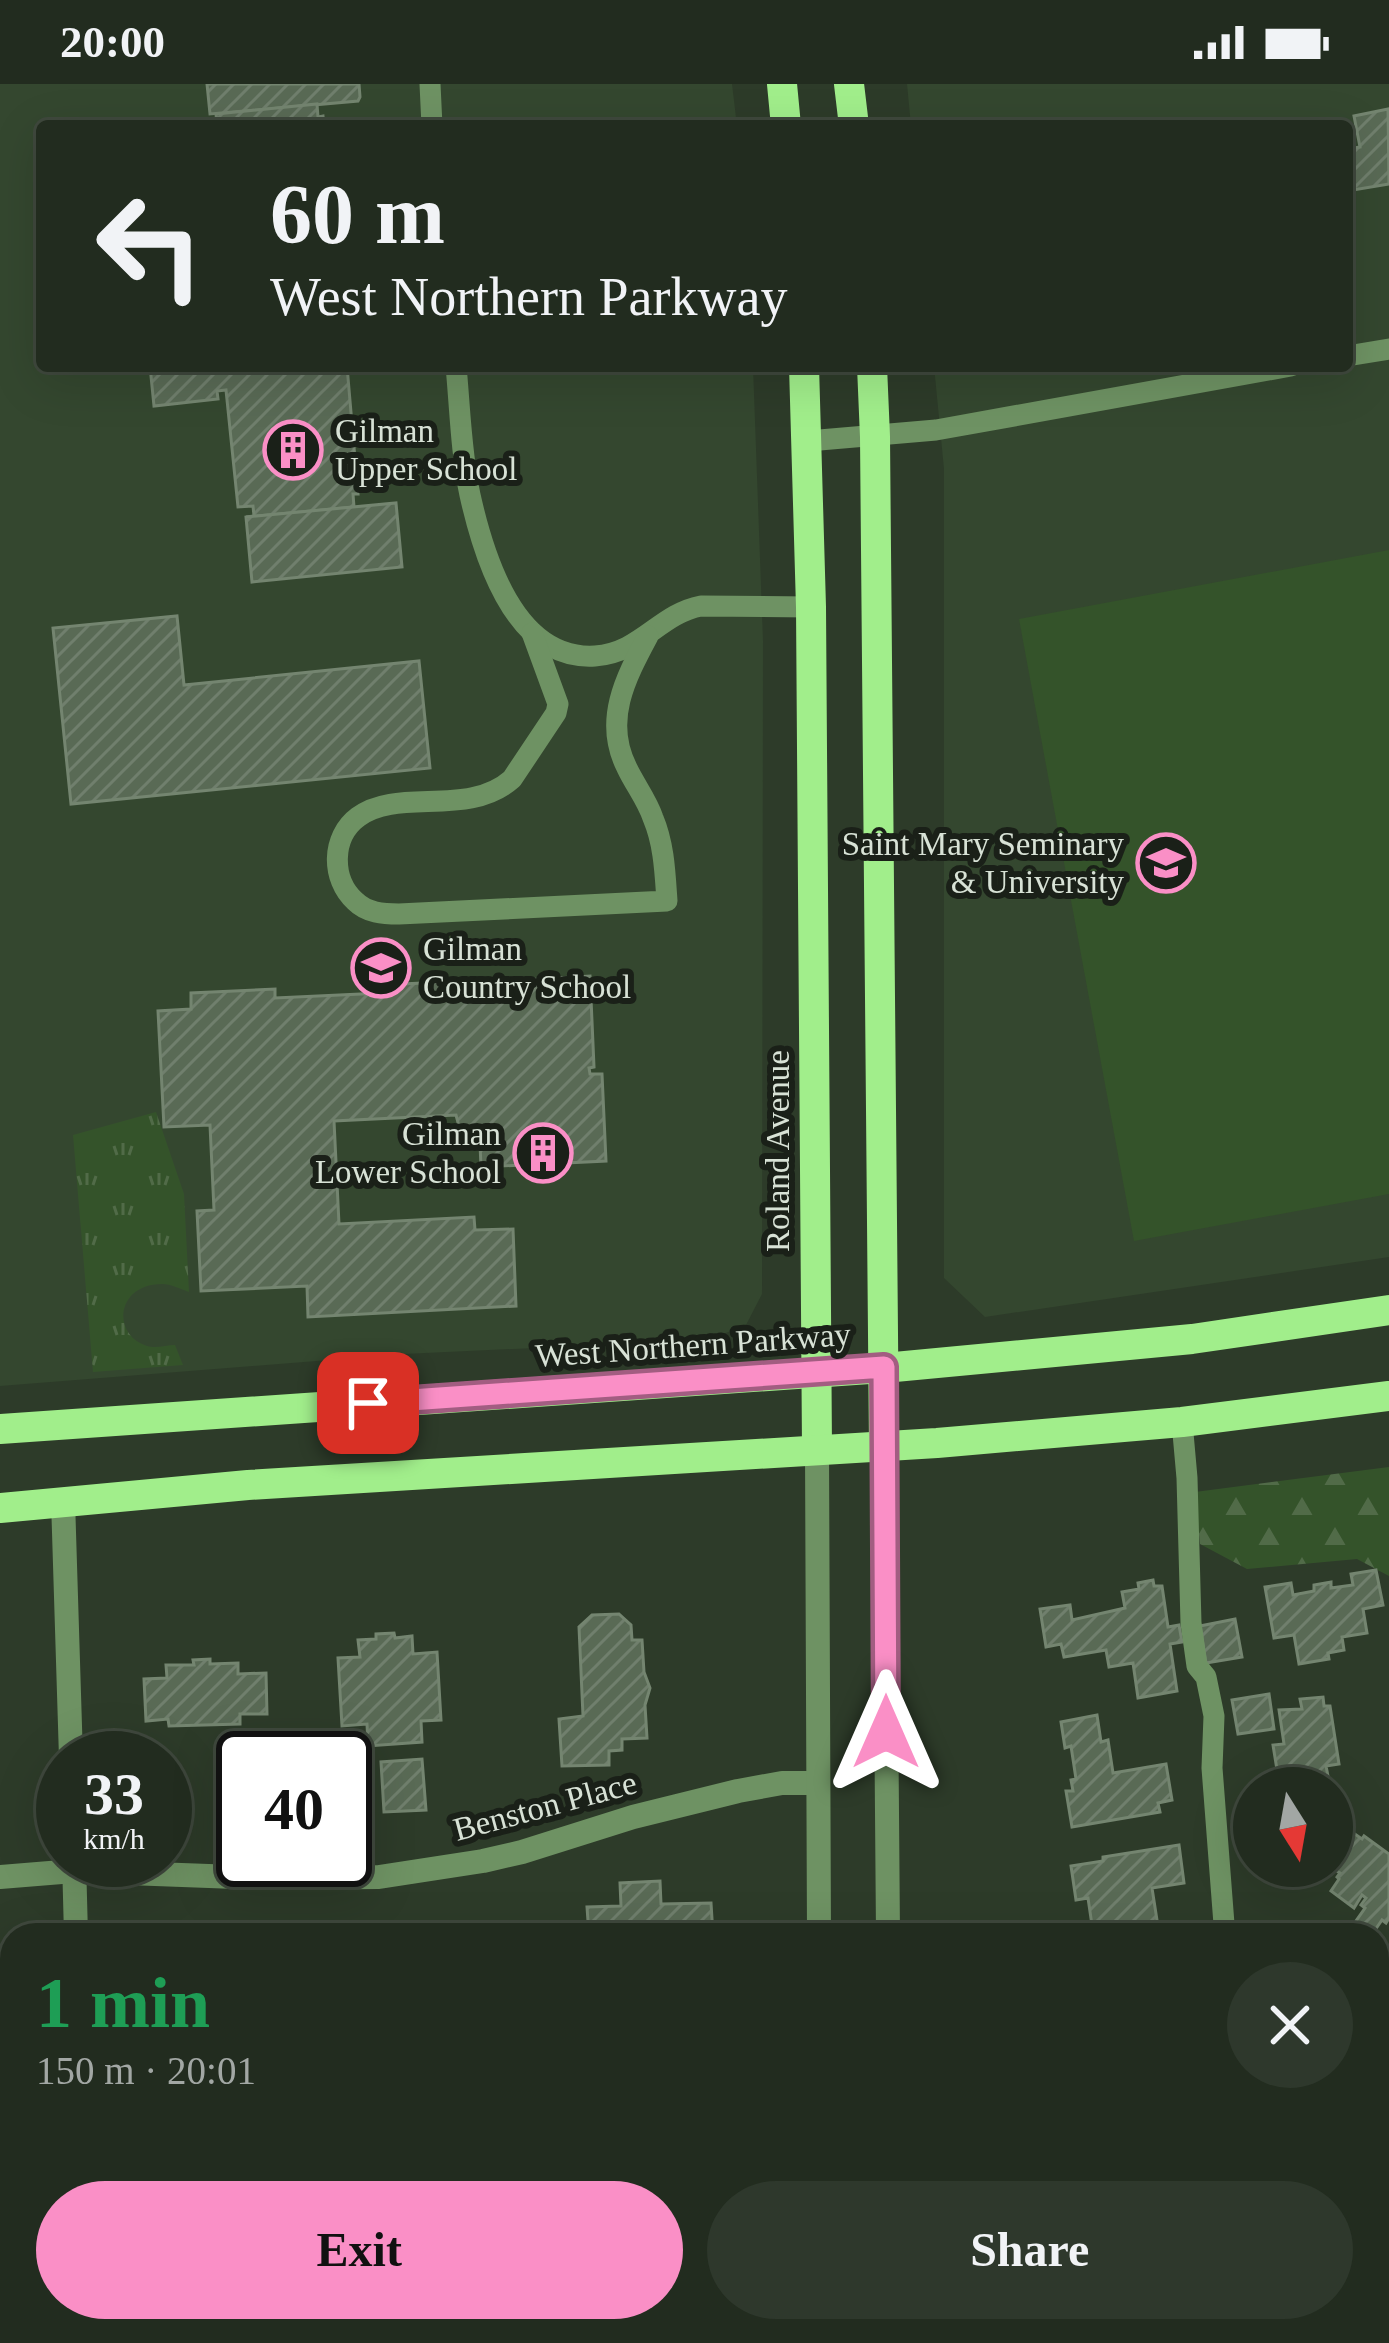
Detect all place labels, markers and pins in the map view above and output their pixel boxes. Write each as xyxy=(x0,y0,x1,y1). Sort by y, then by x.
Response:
place label: Gilman Upper School xyxy=(335,413,517,487)
building icon: Gilman Upper School xyxy=(262,419,324,481)
place label: Saint Mary Seminary & University xyxy=(842,826,1124,900)
school or university icon: Saint Mary Seminary & University xyxy=(1135,832,1197,894)
place label: Gilman Country School xyxy=(423,931,631,1005)
school or university icon: Gilman Country School xyxy=(350,937,412,999)
place label: Gilman Lower School xyxy=(315,1116,501,1190)
building icon: Gilman Lower School xyxy=(512,1122,574,1184)
pin xyxy=(317,1352,419,1454)

